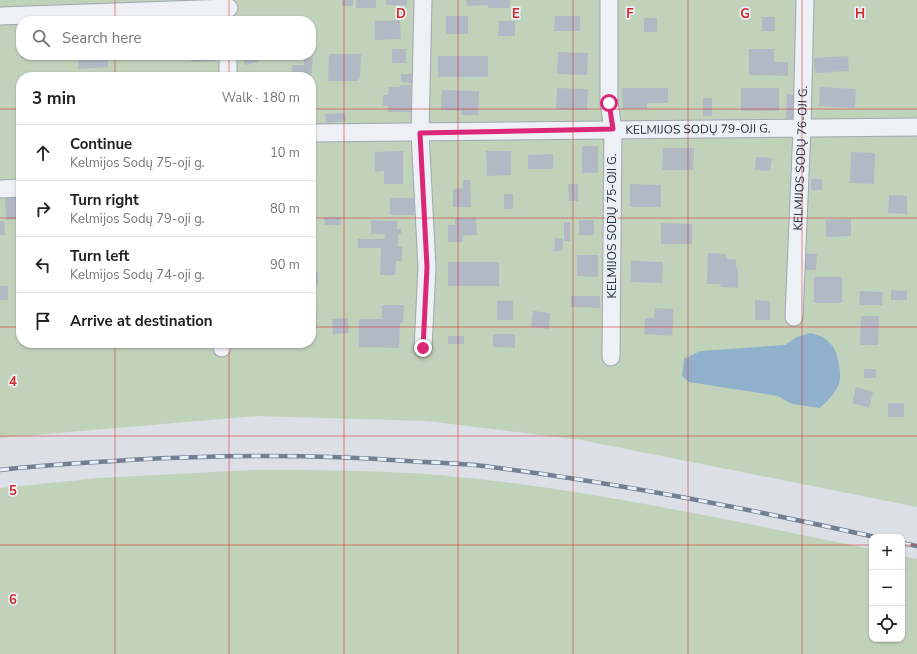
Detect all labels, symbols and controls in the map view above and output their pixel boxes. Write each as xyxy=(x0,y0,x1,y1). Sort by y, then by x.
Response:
text: D xyxy=(396,5,406,23)
text: E xyxy=(512,5,520,23)
text: F xyxy=(626,5,634,23)
text: G xyxy=(740,5,750,23)
text: H xyxy=(855,5,865,23)
search box xyxy=(16,16,316,60)
icon: search xyxy=(30,27,52,49)
text: Search here xyxy=(62,28,142,48)
street label: KELMIJOS SODŲ 76-OJI G. xyxy=(790,85,811,231)
text: 3 min xyxy=(32,87,76,110)
text: Walk · 180 m xyxy=(222,89,300,107)
route start xyxy=(600,94,618,112)
street label: KELMIJOS SODŲ 79-OJI G. xyxy=(625,120,771,138)
text: Continue xyxy=(70,134,132,154)
icon: ahead xyxy=(32,142,54,164)
text: 10 m xyxy=(270,144,300,162)
street label: KELMIJOS SODŲ 75-OJI G. xyxy=(604,153,620,299)
text: Kelmijos Sodų 75-oji g. xyxy=(70,154,205,172)
text: Turn right xyxy=(70,190,139,210)
icon: right xyxy=(32,198,54,220)
text: 80 m xyxy=(270,200,300,218)
text: Kelmijos Sodų 79-oji g. xyxy=(70,210,205,228)
text: Turn left xyxy=(70,246,129,266)
icon: left xyxy=(32,254,54,276)
text: 90 m xyxy=(270,256,300,274)
text: Kelmijos Sodų 74-oji g. xyxy=(70,266,205,284)
icon: arrive xyxy=(32,310,54,332)
text: Arrive at destination xyxy=(70,311,213,331)
route end xyxy=(414,339,432,357)
text: 4 xyxy=(9,373,17,391)
text: 5 xyxy=(9,482,17,500)
map controls xyxy=(869,534,905,642)
button: + xyxy=(869,534,905,570)
button: − xyxy=(869,570,905,606)
text: 6 xyxy=(9,591,17,609)
button: locate xyxy=(869,606,905,642)

